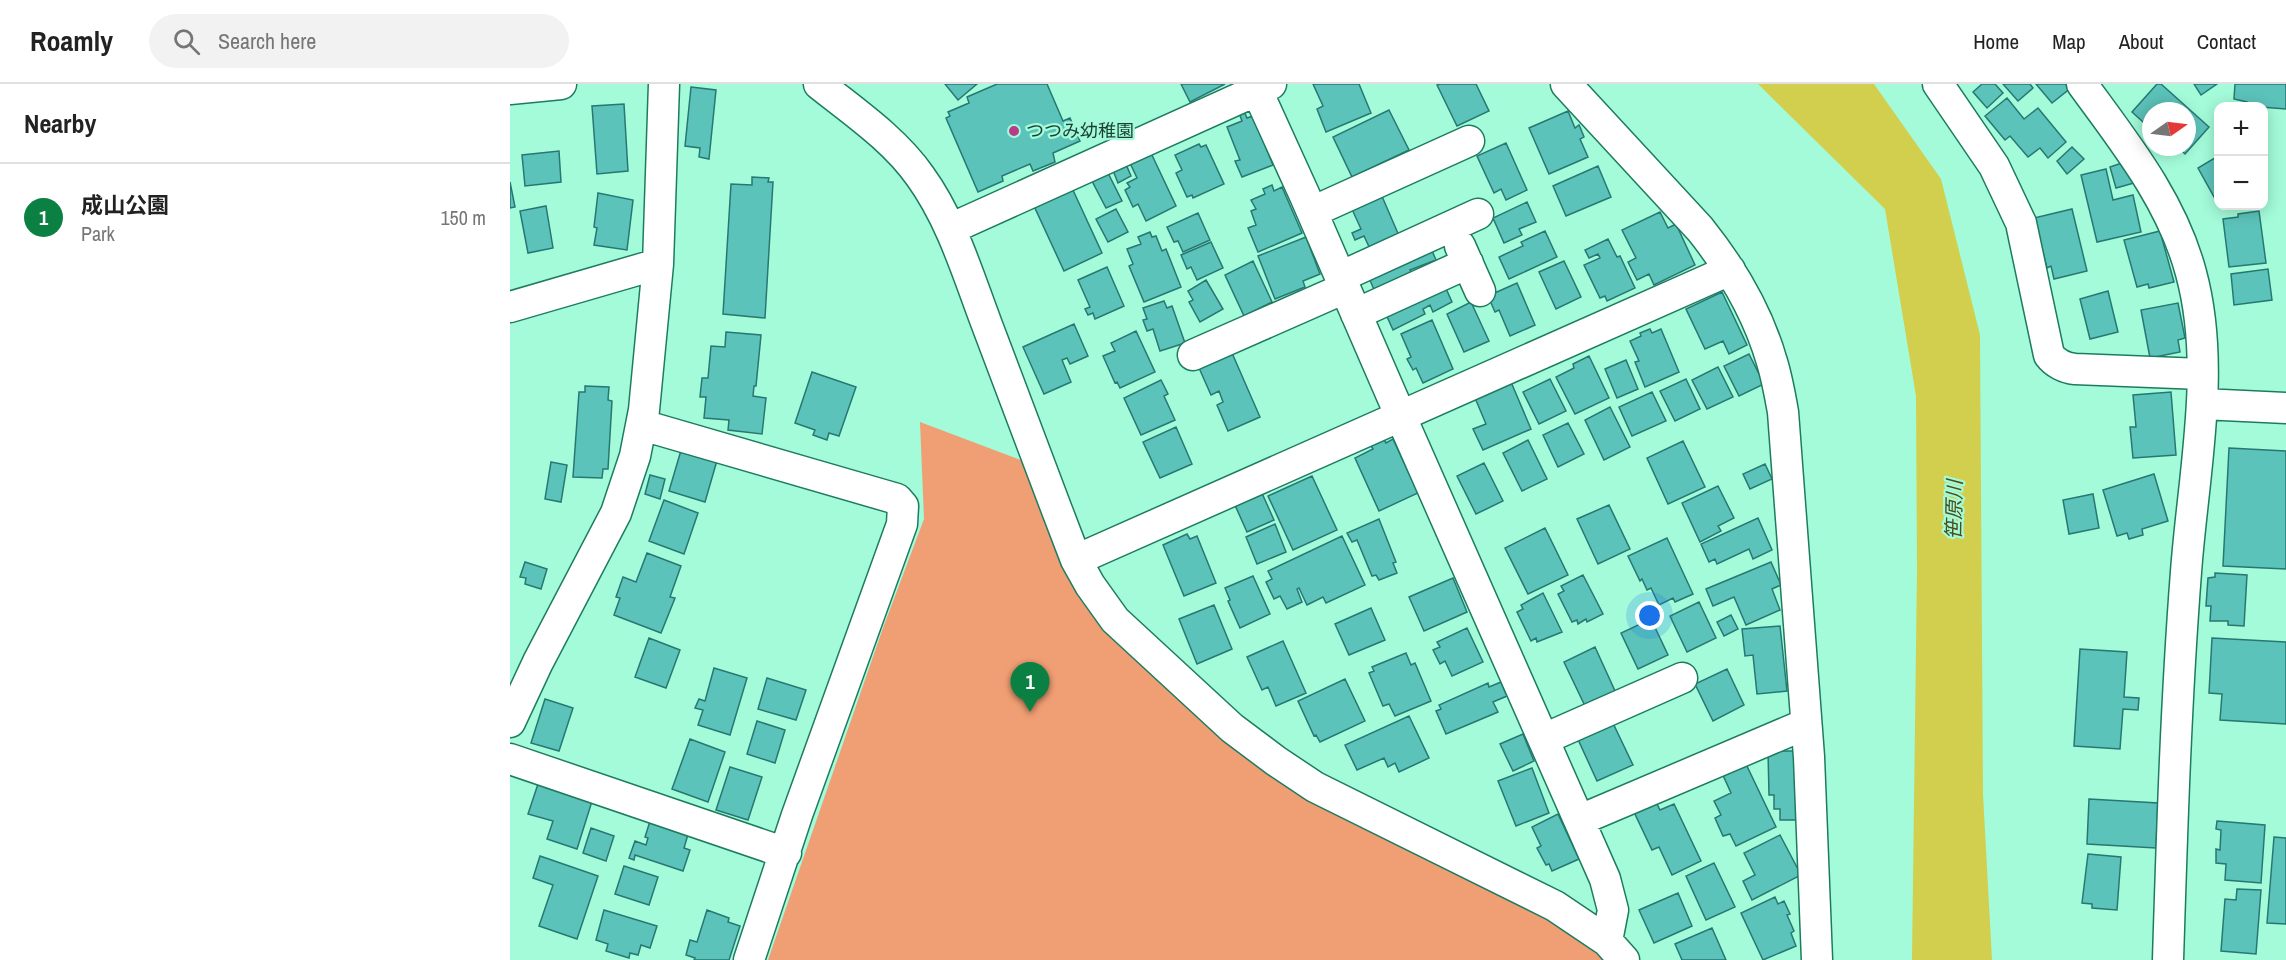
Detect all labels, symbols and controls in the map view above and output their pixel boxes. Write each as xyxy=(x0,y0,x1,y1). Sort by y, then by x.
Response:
search box xyxy=(149,14,569,68)
text: Roamly xyxy=(30,22,113,60)
icon: search xyxy=(170,25,203,58)
text: Search here xyxy=(218,26,316,56)
text: Home xyxy=(1973,27,2019,56)
text: Map xyxy=(2052,27,2086,56)
text: About xyxy=(2119,27,2164,56)
text: Contact xyxy=(2197,27,2256,56)
north arrow xyxy=(2142,102,2196,156)
map controls xyxy=(2214,102,2268,210)
button: + xyxy=(2214,102,2268,156)
text: Nearby xyxy=(24,106,96,141)
place label: つつみ幼稚園 xyxy=(1026,118,1134,143)
marker: つつみ幼稚園 xyxy=(1007,124,1021,138)
button: − xyxy=(2214,156,2268,210)
text: 成山公園 xyxy=(81,190,169,220)
text: 1 xyxy=(39,204,48,231)
text: 150 m xyxy=(440,204,486,231)
text: Park xyxy=(81,220,115,247)
water label: 笹原川 xyxy=(1939,478,1968,540)
your location xyxy=(1635,601,1664,630)
pin: 1 xyxy=(1010,662,1050,712)

